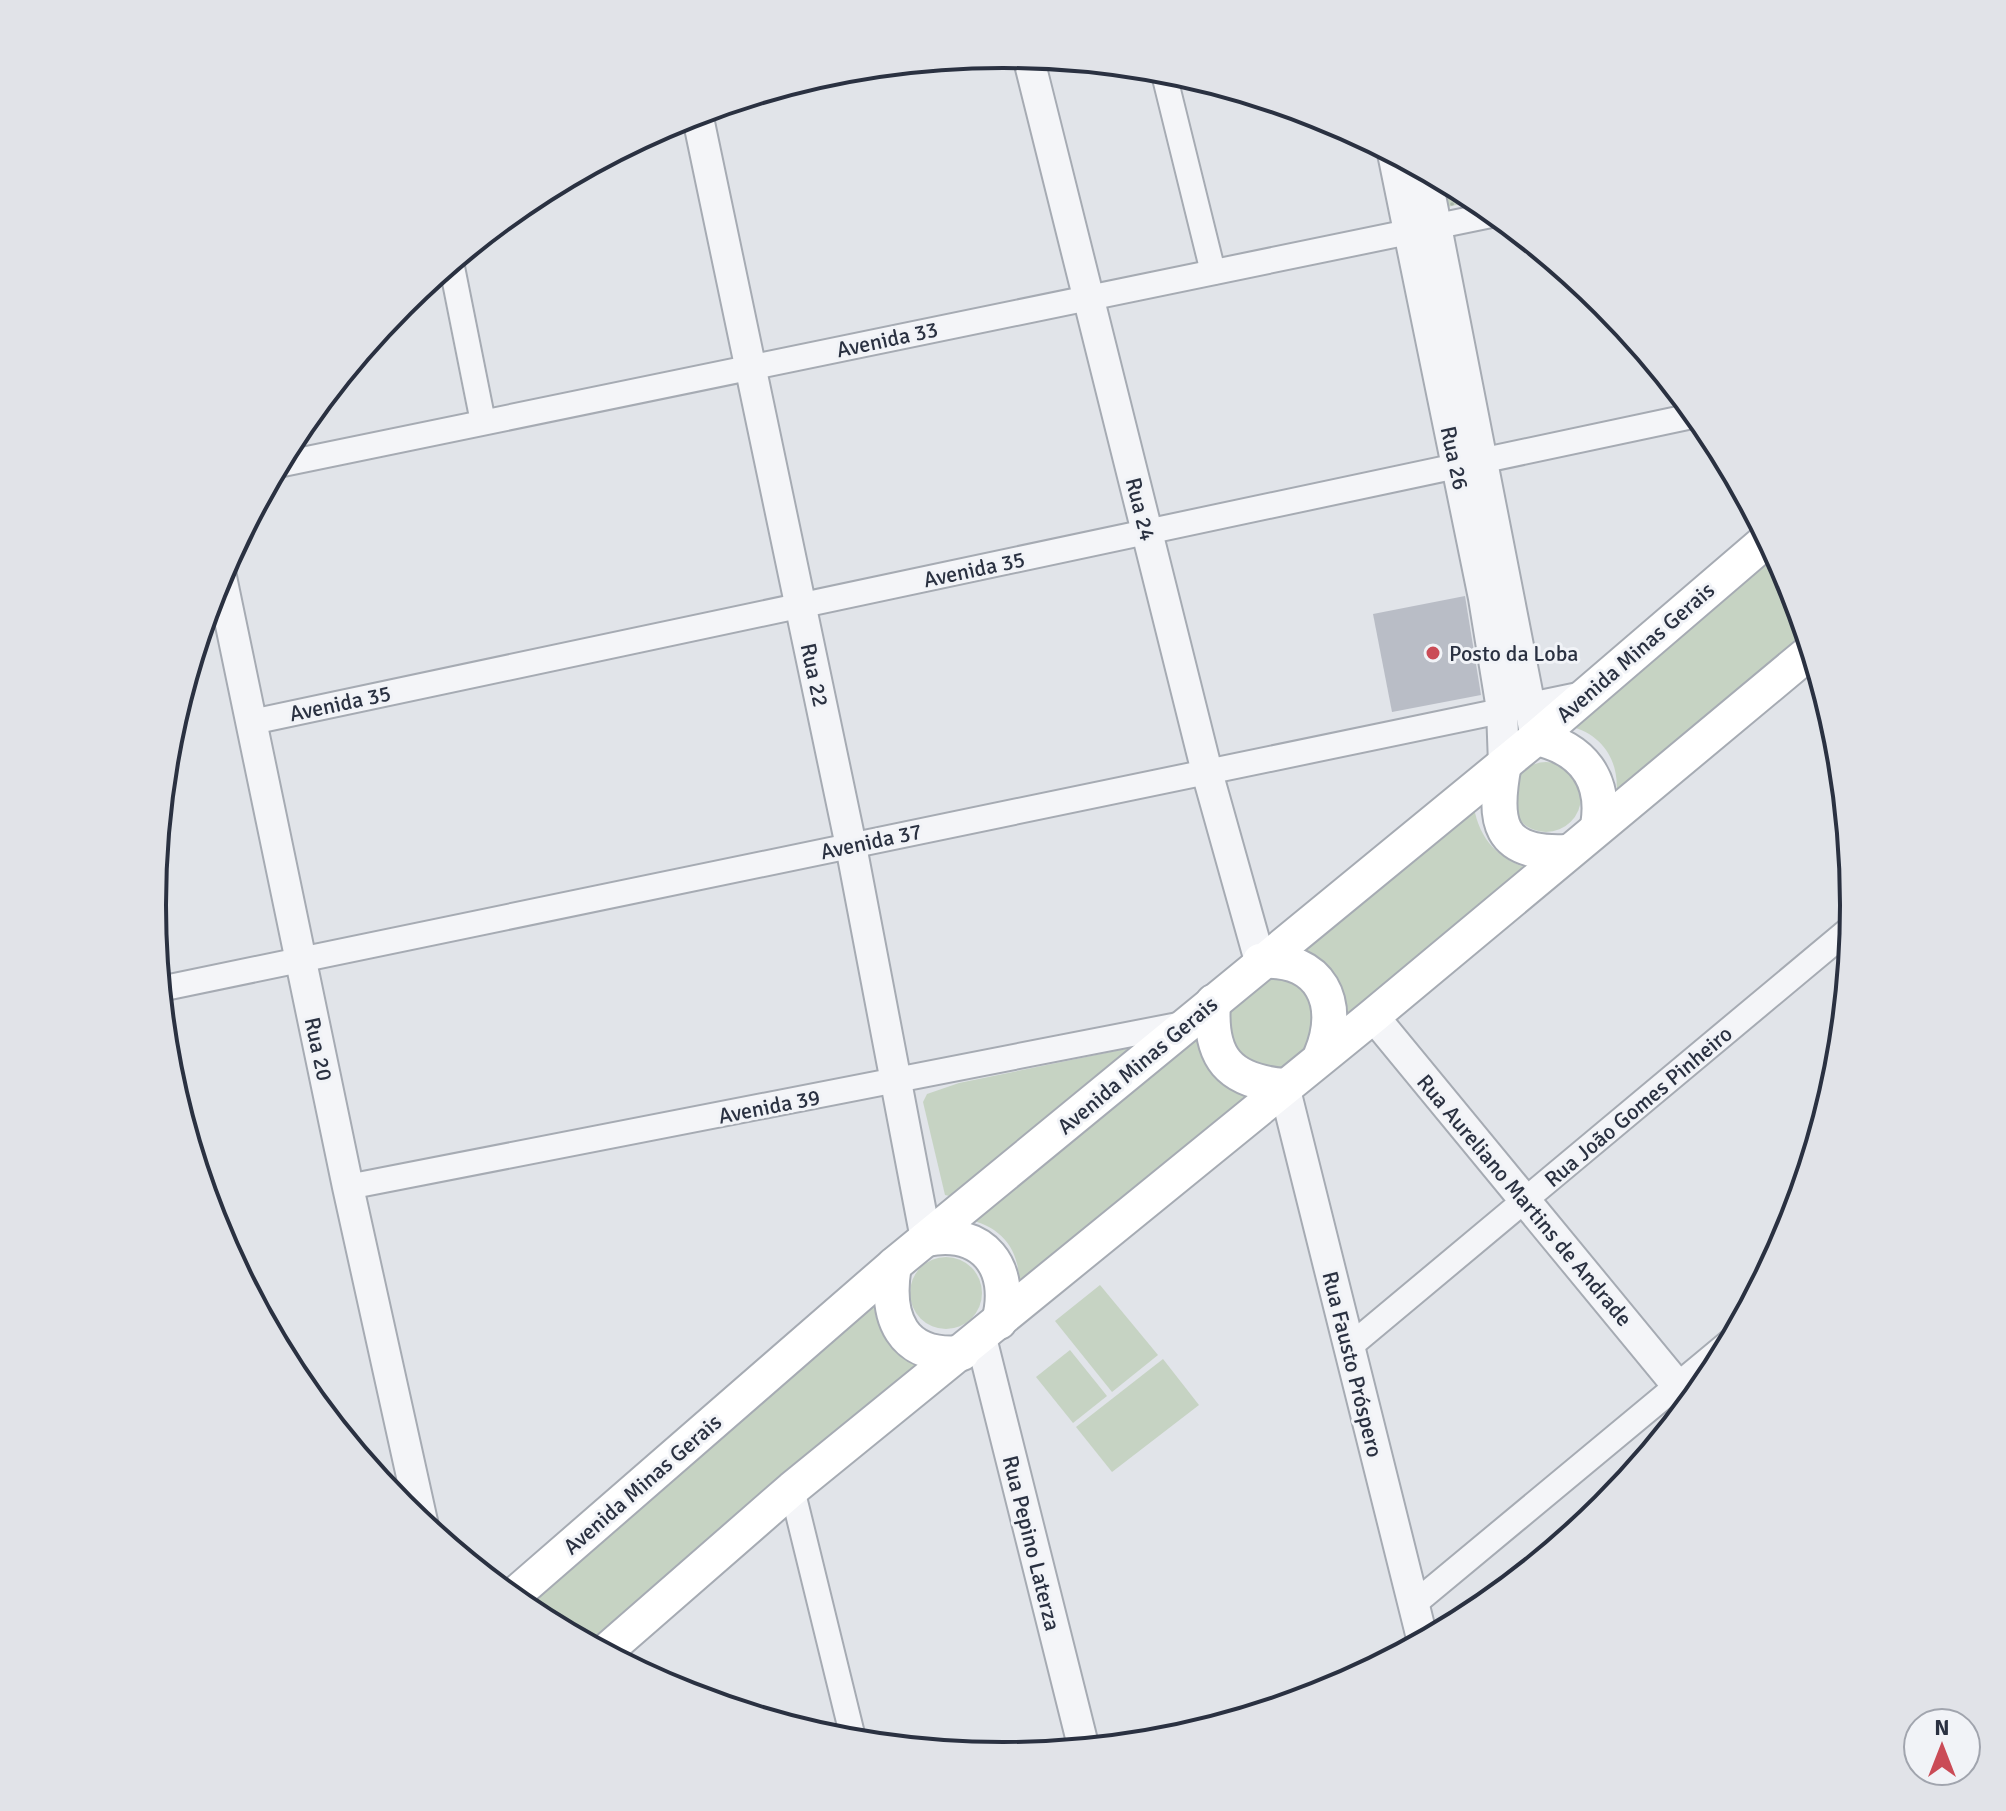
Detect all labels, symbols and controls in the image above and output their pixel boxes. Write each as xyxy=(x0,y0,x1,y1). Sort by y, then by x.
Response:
street label: Avenida 33 xyxy=(834,316,940,363)
street label: Rua 26 xyxy=(1435,424,1474,492)
street label: Rua 24 xyxy=(1120,475,1161,544)
street label: Avenida 35 xyxy=(921,546,1027,593)
street label: Avenida Minas Gerais xyxy=(1551,576,1720,728)
place label: Posto da Loba xyxy=(1449,640,1579,667)
street label: Rua 22 xyxy=(795,641,834,709)
marker: Posto da Loba xyxy=(1424,644,1442,662)
street label: Avenida 35 xyxy=(287,680,393,727)
street label: Avenida 37 xyxy=(818,818,924,865)
street label: Avenida Minas Gerais xyxy=(1052,991,1223,1140)
street label: Rua 20 xyxy=(299,1015,338,1083)
street label: Rua João Gomes Pinheiro xyxy=(1539,1020,1738,1193)
street label: Rua Aureliano Martins de Andrade xyxy=(1411,1069,1638,1332)
street label: Avenida 39 xyxy=(716,1083,822,1130)
street label: Rua Fausto Próspero xyxy=(1316,1268,1389,1460)
street label: Avenida Minas Gerais xyxy=(558,1408,727,1560)
street label: Rua Pepino Laterza xyxy=(997,1453,1066,1633)
north arrow xyxy=(1902,1707,1982,1787)
text: N xyxy=(1934,1714,1950,1741)

